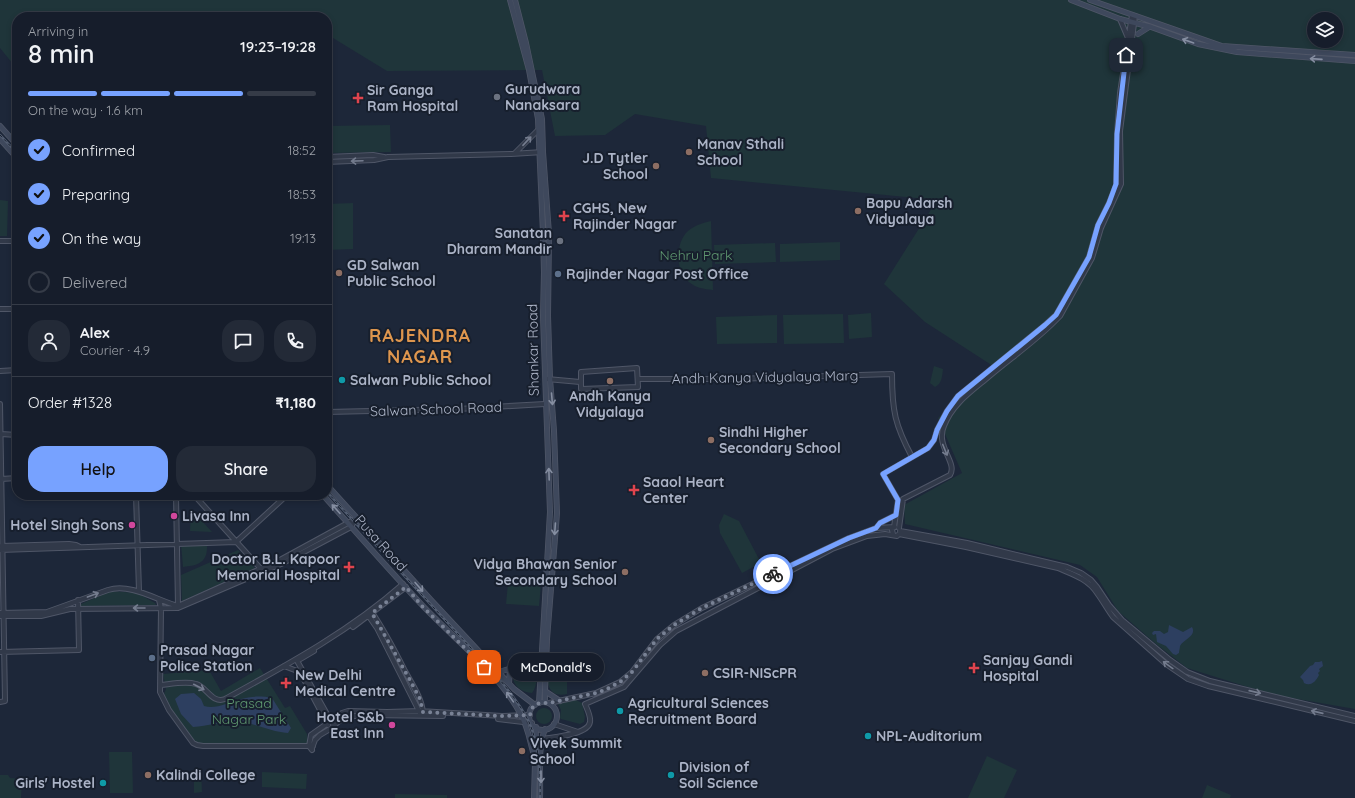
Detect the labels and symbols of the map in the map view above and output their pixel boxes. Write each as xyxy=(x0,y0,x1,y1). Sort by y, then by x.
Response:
one-way arrow xyxy=(1182,36,1194,44)
pin xyxy=(1109,38,1143,72)
one-way arrow xyxy=(1310,55,1323,62)
place label: Gurudwara Nanaksara xyxy=(505,80,580,114)
place label: Sir Ganga Ram Hospital xyxy=(367,81,458,115)
marker: Sir Ganga Ram Hospital xyxy=(352,92,364,104)
marker: Gurudwara Nanaksara xyxy=(492,92,502,102)
place label: Manav Sthali School xyxy=(697,135,784,169)
one-way arrow xyxy=(522,136,532,146)
marker: Manav Sthali School xyxy=(684,147,694,157)
place label: J.D Tytler School xyxy=(582,149,648,183)
one-way arrow xyxy=(351,157,364,164)
marker: J.D Tytler School xyxy=(651,161,661,171)
place label: Bapu Adarsh Vidyalaya xyxy=(866,194,952,228)
place label: CGHS, New Rajinder Nagar xyxy=(573,199,677,233)
marker: Bapu Adarsh Vidyalaya xyxy=(853,206,863,216)
marker: CGHS, New Rajinder Nagar xyxy=(558,210,570,222)
place label: Sanatan Dharam Mandir xyxy=(447,224,552,258)
marker: Sanatan Dharam Mandir xyxy=(555,236,565,246)
park label: Nehru Park xyxy=(660,246,732,264)
place label: GD Salwan Public School xyxy=(347,256,436,290)
place label: Rajinder Nagar Post Office xyxy=(566,265,749,283)
marker: GD Salwan Public School xyxy=(334,268,344,278)
marker: Rajinder Nagar Post Office xyxy=(553,269,563,279)
street label: Shankar Road xyxy=(523,304,543,396)
district label: RAJENDRA NAGAR xyxy=(369,324,471,368)
street label: Andh Kanya Vidyalaya Marg xyxy=(671,366,859,388)
place label: Salwan Public School xyxy=(350,371,491,389)
marker: Salwan Public School xyxy=(337,375,347,385)
marker: Andh Kanya Vidyalaya xyxy=(605,376,615,386)
place label: Andh Kanya Vidyalaya xyxy=(569,387,651,421)
one-way arrow xyxy=(548,392,555,405)
street label: Salwan School Road xyxy=(370,398,502,420)
place label: Sindhi Higher Secondary School xyxy=(719,423,841,457)
marker: Sindhi Higher Secondary School xyxy=(706,435,716,445)
one-way arrow xyxy=(941,443,949,455)
one-way arrow xyxy=(545,468,553,481)
place label: Saaol Heart Center xyxy=(643,473,725,507)
marker: Saaol Heart Center xyxy=(628,484,640,496)
one-way arrow xyxy=(331,504,340,514)
place label: Livasa Inn xyxy=(182,507,250,525)
marker: Livasa Inn xyxy=(169,511,179,521)
street label: Pusa Road xyxy=(351,511,411,575)
place label: Hotel Singh Sons xyxy=(10,516,124,534)
marker: Hotel Singh Sons xyxy=(127,520,137,530)
one-way arrow xyxy=(552,522,559,535)
place label: Doctor B.L. Kapoor Memorial Hospital xyxy=(211,550,340,584)
courier xyxy=(753,554,793,594)
place label: Vidya Bhawan Senior Secondary School xyxy=(474,555,617,589)
marker: Doctor B.L. Kapoor Memorial Hospital xyxy=(343,561,355,573)
marker: Vidya Bhawan Senior Secondary School xyxy=(620,567,630,577)
one-way arrow xyxy=(415,582,424,592)
one-way arrow xyxy=(87,591,99,599)
one-way arrow xyxy=(133,604,146,612)
place label: Prasad Nagar Police Station xyxy=(160,641,254,675)
pin xyxy=(467,650,501,684)
place label: Sanjay Gandi Hospital xyxy=(983,651,1072,685)
marker: Prasad Nagar Police Station xyxy=(147,653,157,663)
callout: McDonald's xyxy=(508,653,604,681)
one-way arrow xyxy=(1162,661,1173,669)
marker: Sanjay Gandi Hospital xyxy=(968,662,980,674)
place label: CSIR-NIScPR xyxy=(713,664,797,682)
place label: New Delhi Medical Centre xyxy=(295,666,396,700)
marker: CSIR-NIScPR xyxy=(700,668,710,678)
marker: New Delhi Medical Centre xyxy=(280,677,292,689)
one-way arrow xyxy=(193,684,205,691)
one-way arrow xyxy=(1248,689,1261,696)
one-way arrow xyxy=(506,692,514,703)
park label: Prasad Nagar Park xyxy=(212,694,286,728)
place label: Agricultural Sciences Recruitment Board xyxy=(628,694,769,728)
marker: Agricultural Sciences Recruitment Board xyxy=(615,706,625,716)
place label: Hotel S&b East Inn xyxy=(317,708,384,742)
one-way arrow xyxy=(1311,708,1324,716)
marker: Hotel S&b East Inn xyxy=(387,720,397,730)
place label: NPL-Auditorium xyxy=(876,727,982,745)
marker: NPL-Auditorium xyxy=(863,731,873,741)
place label: Vivek Summit School xyxy=(530,734,622,768)
marker: Vivek Summit School xyxy=(517,746,527,756)
place label: Division of Soil Science xyxy=(679,758,758,792)
place label: Kalindi College xyxy=(156,766,255,784)
marker: Kalindi College xyxy=(143,770,153,780)
one-way arrow xyxy=(537,770,544,783)
marker: Division of Soil Science xyxy=(666,770,676,780)
place label: Girls' Hostel xyxy=(15,774,95,792)
marker: Girls' Hostel xyxy=(98,778,108,788)

